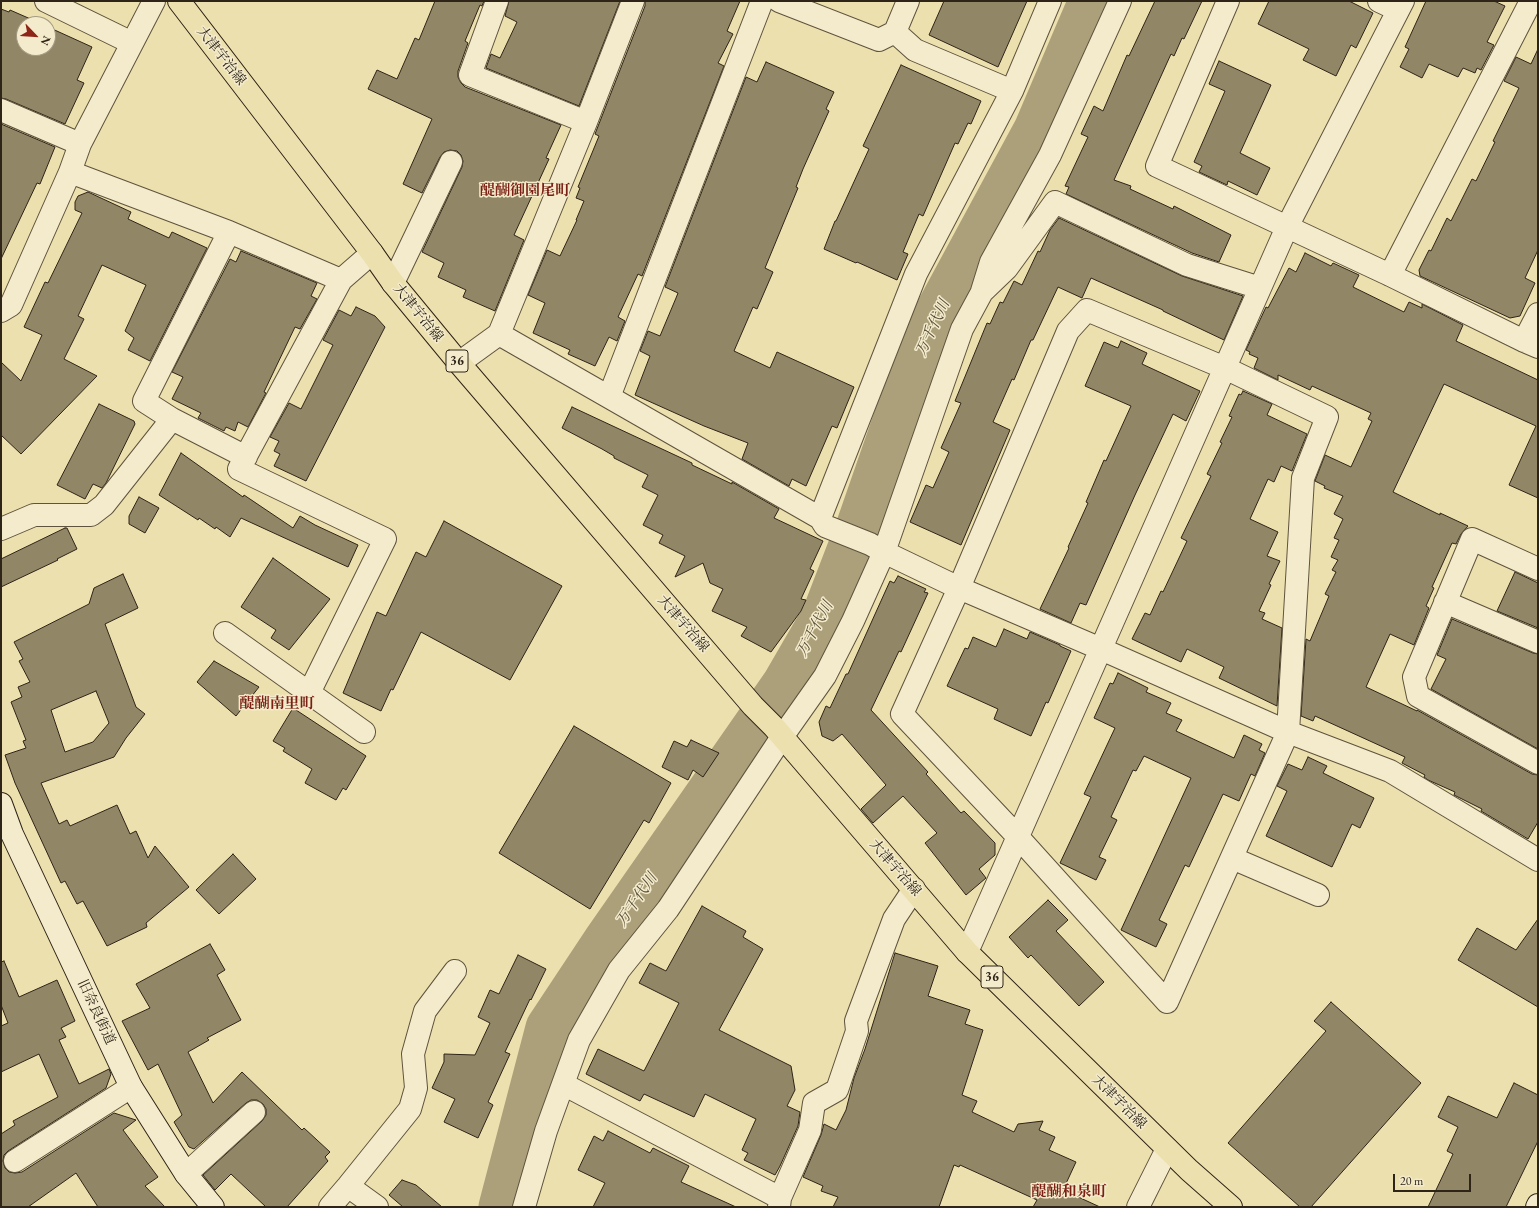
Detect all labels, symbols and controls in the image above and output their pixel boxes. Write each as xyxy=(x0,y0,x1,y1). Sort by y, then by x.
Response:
north arrow xyxy=(16,16,56,56)
street label: 大津宇治線 xyxy=(193,23,249,89)
text: N xyxy=(38,34,54,48)
district label: 醍醐御園尾町 xyxy=(480,182,570,200)
street label: 大津宇治線 xyxy=(389,281,447,345)
water label: 万千代川 xyxy=(912,297,954,359)
road number: 36 xyxy=(446,350,468,372)
street label: 大津宇治線 xyxy=(654,592,712,656)
water label: 万千代川 xyxy=(793,598,837,660)
district label: 醍醐南里町 xyxy=(240,695,314,713)
street label: 大津宇治線 xyxy=(866,836,924,900)
water label: 万千代川 xyxy=(613,870,661,930)
road number: 36 xyxy=(981,966,1003,988)
street label: 旧奈良街道 xyxy=(74,977,118,1047)
street label: 大津宇治線 xyxy=(1088,1071,1150,1133)
scale bar xyxy=(1395,1166,1473,1192)
text: 20 m xyxy=(1400,1173,1423,1189)
district label: 醍醐和泉町 xyxy=(1032,1183,1106,1201)

